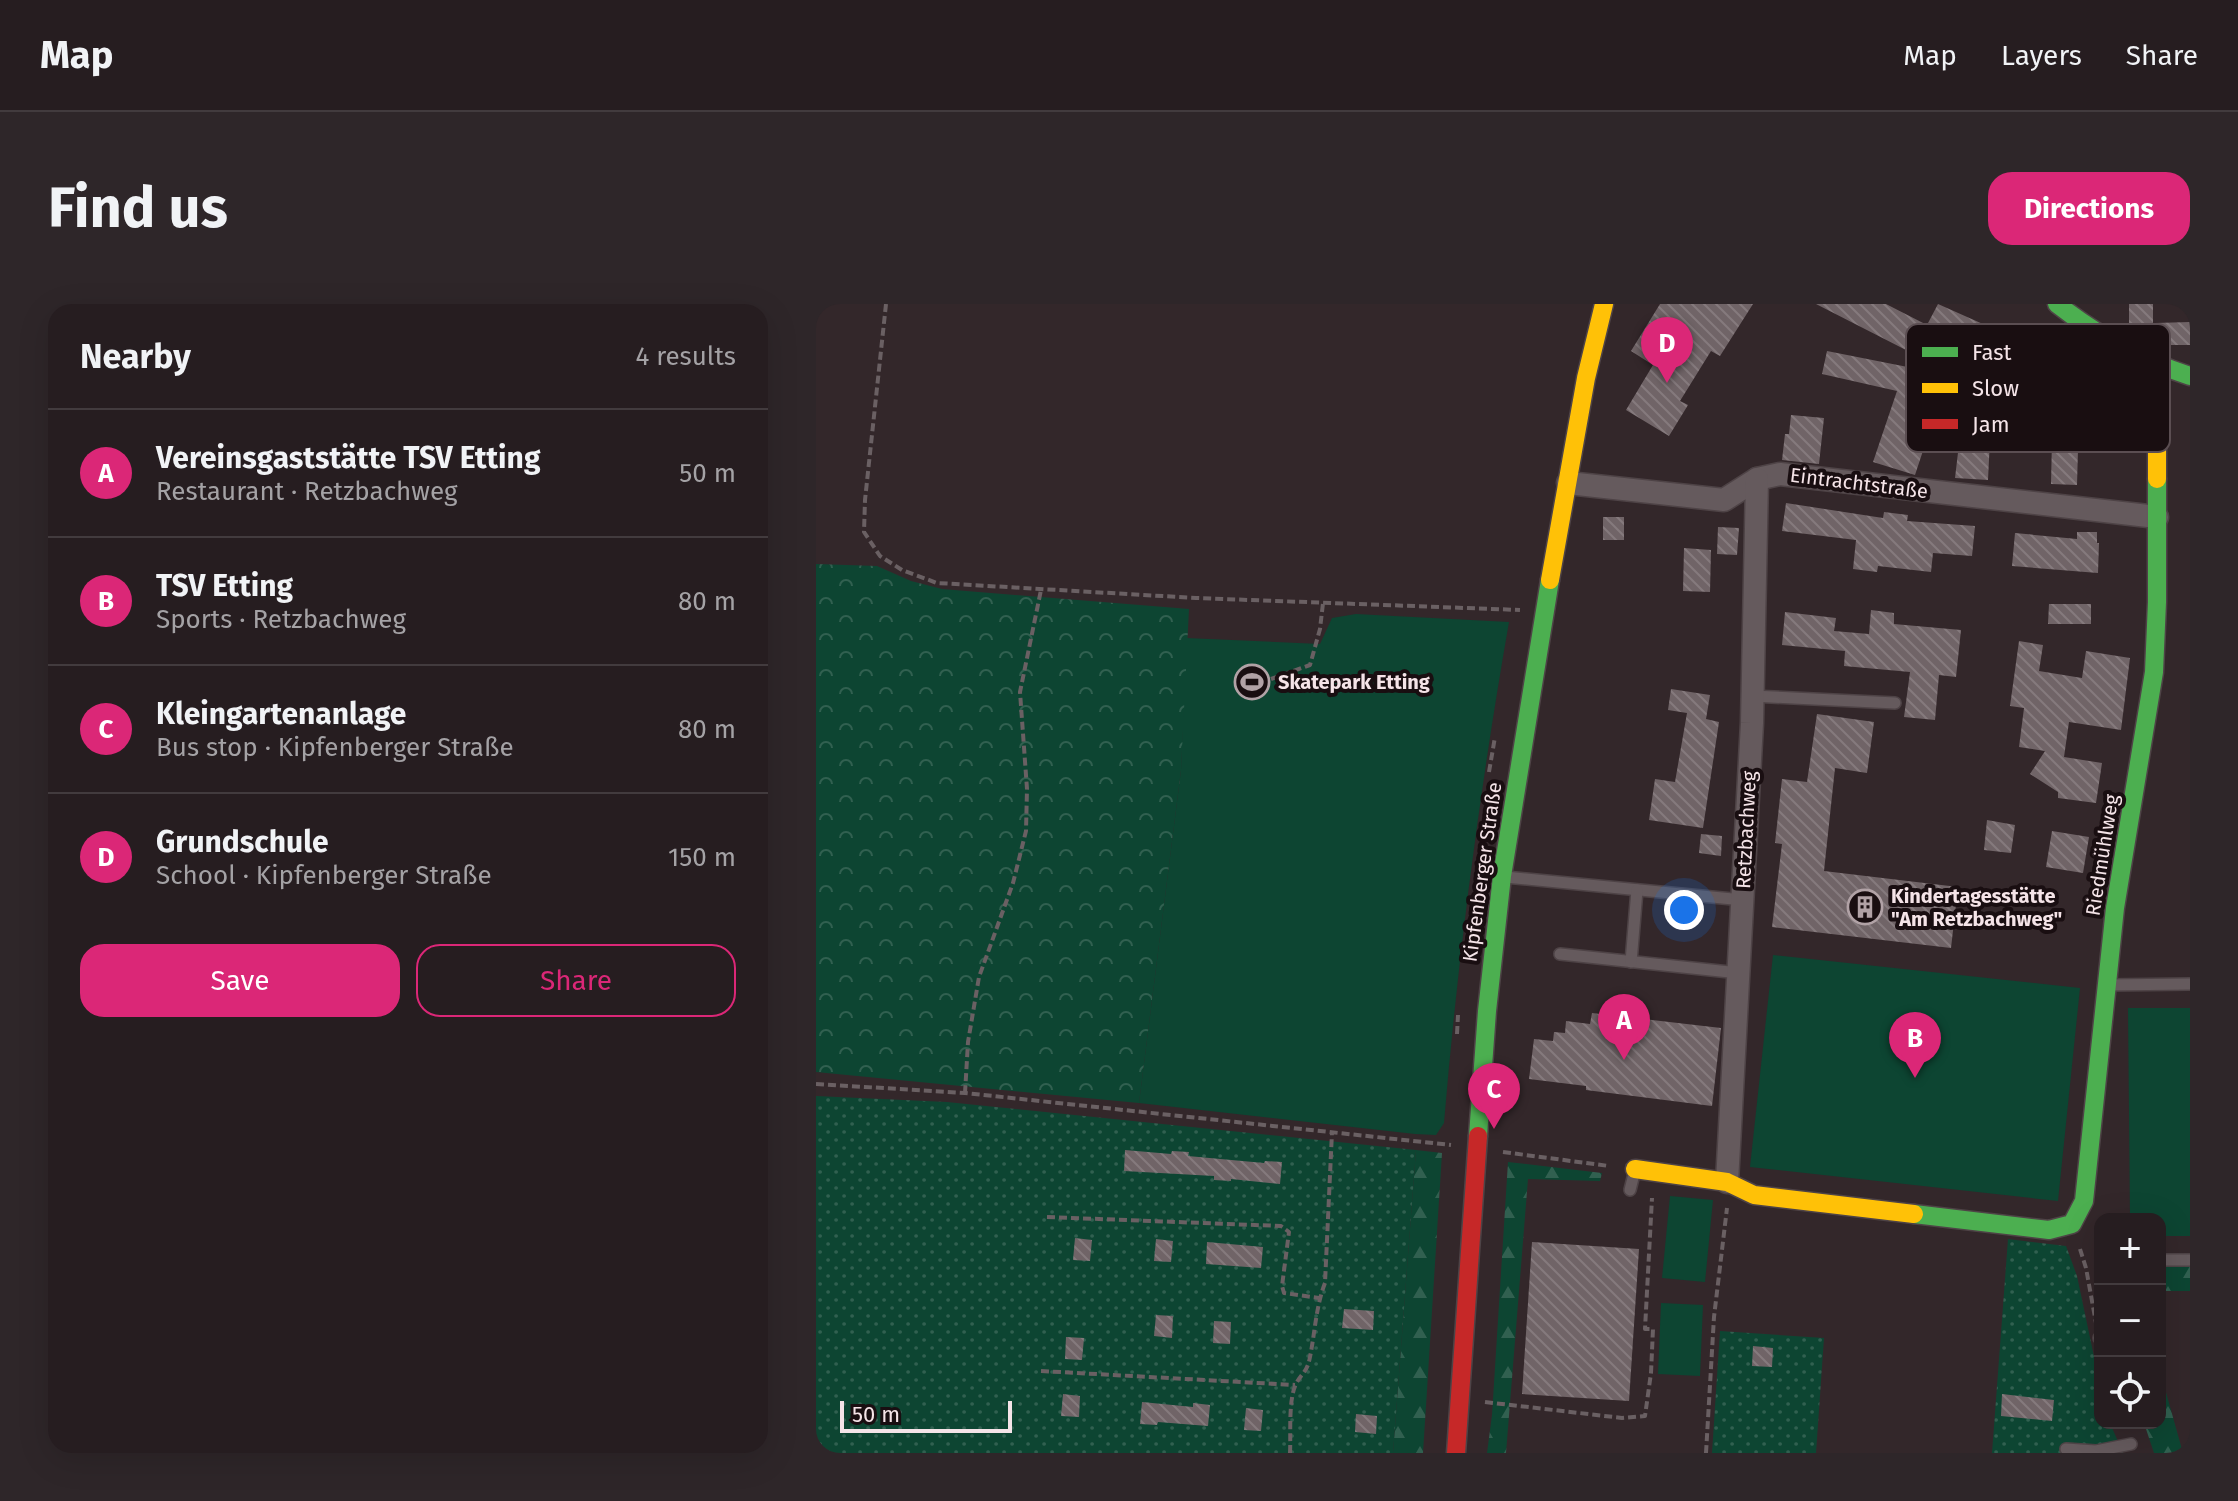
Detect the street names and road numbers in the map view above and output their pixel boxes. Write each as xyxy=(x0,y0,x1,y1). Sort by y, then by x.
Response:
street label: Eintrachtstraße xyxy=(1789,463,1929,503)
street label: Retzbachweg xyxy=(1731,770,1761,890)
street label: Kipfenberger Straße xyxy=(1457,781,1507,963)
street label: Riedmühlweg xyxy=(2081,792,2124,917)

